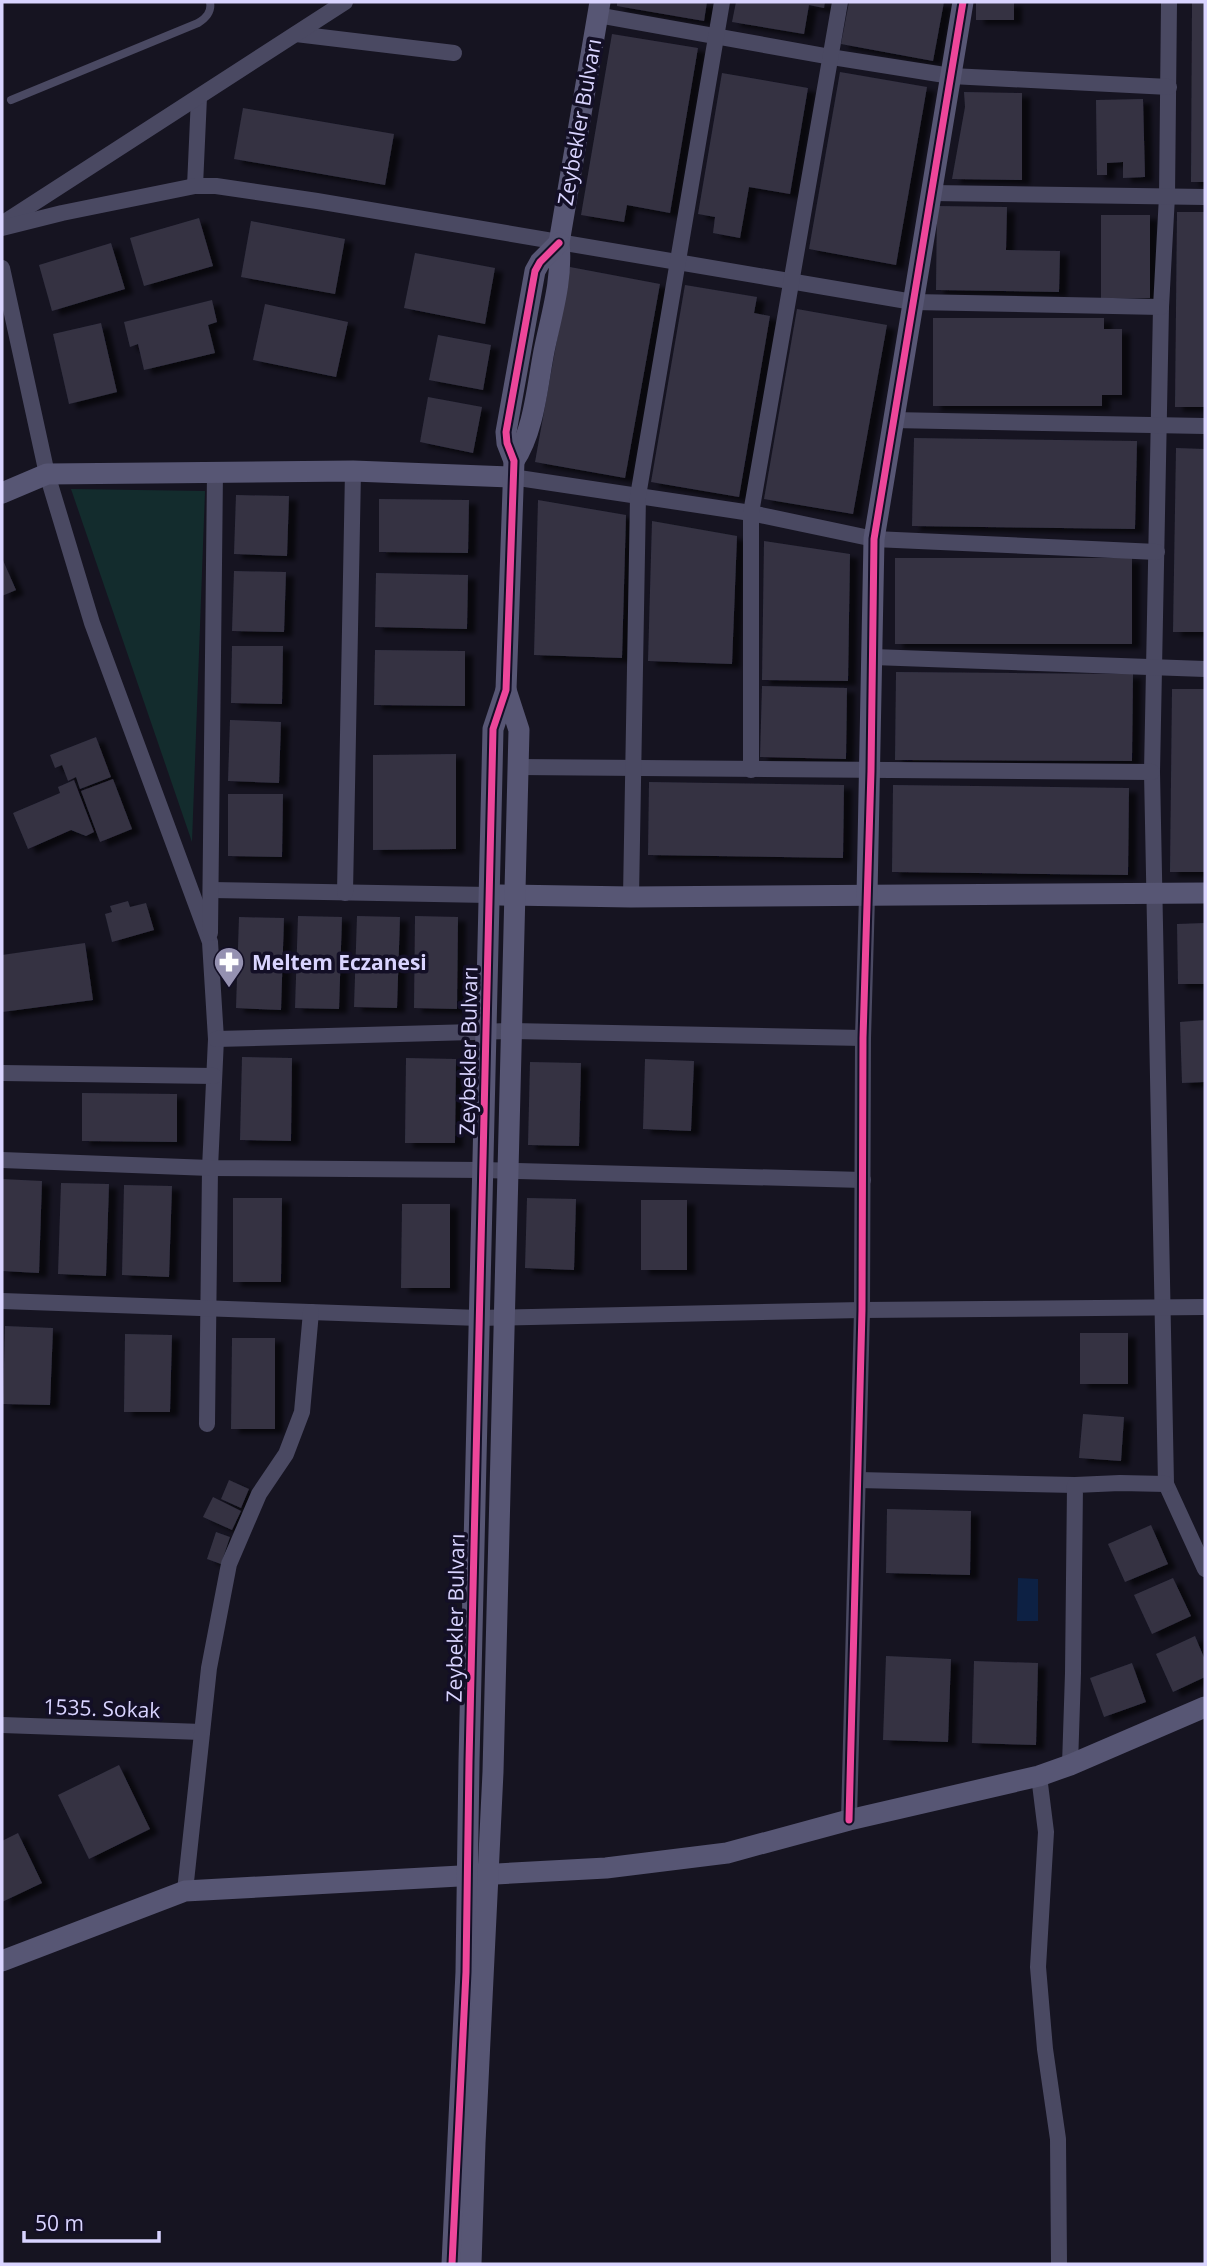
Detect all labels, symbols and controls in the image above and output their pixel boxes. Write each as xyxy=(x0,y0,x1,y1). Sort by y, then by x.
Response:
street label: Zeybekler Bulvarı xyxy=(551,36,607,208)
pharmacy icon: Meltem Eczanesi xyxy=(212,945,246,989)
place label: Meltem Eczanesi xyxy=(252,948,427,976)
street label: Zeybekler Bulvarı xyxy=(453,966,483,1136)
street label: Zeybekler Bulvarı xyxy=(440,1533,470,1703)
street label: 1535. Sokak xyxy=(43,1692,161,1724)
scale bar xyxy=(24,2200,159,2244)
text: 50 m xyxy=(35,2209,84,2237)

